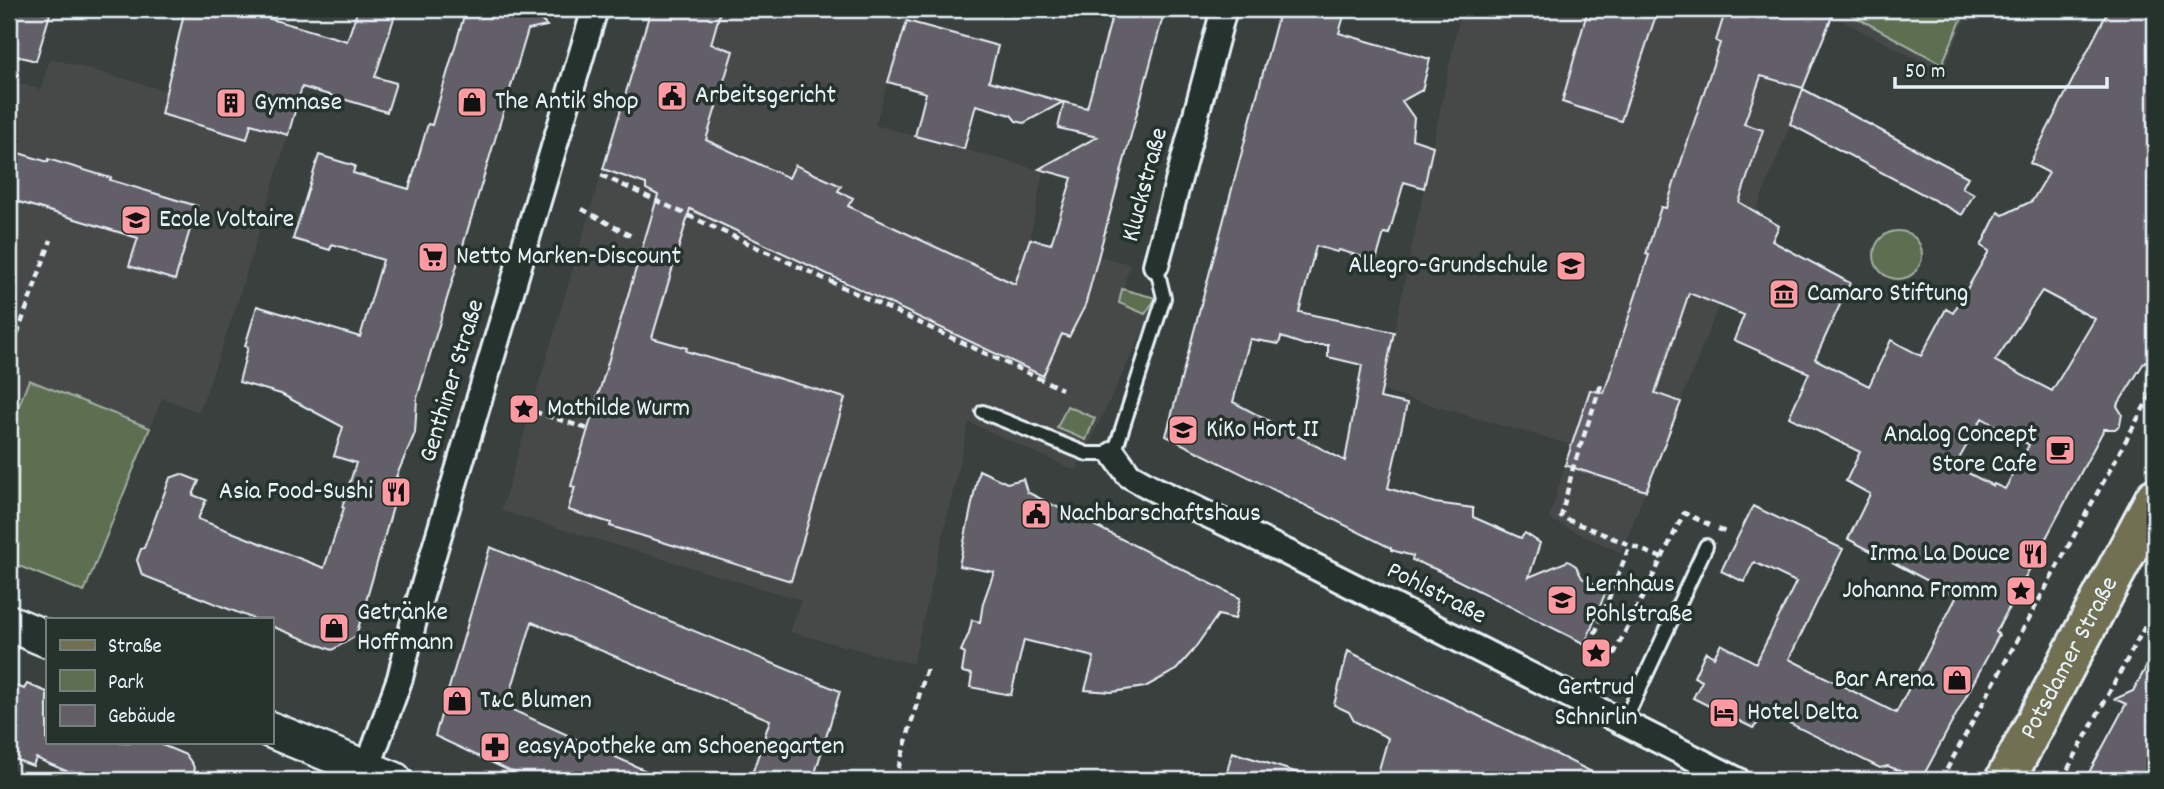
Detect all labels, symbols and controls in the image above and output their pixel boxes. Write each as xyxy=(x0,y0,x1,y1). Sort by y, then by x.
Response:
scale bar xyxy=(1895,46,2106,90)
text: 50 m xyxy=(1905,58,1945,88)
place label: Arbeitsgericht xyxy=(695,78,836,115)
public building icon: Arbeitsgericht xyxy=(655,79,689,113)
place label: The Antik Shop xyxy=(495,84,639,121)
place label: Gymnase xyxy=(254,85,342,122)
shop icon: The Antik Shop xyxy=(455,85,489,119)
building icon: Gymnase xyxy=(214,86,248,120)
street label: Kluckstraße xyxy=(1113,124,1179,246)
place label: Ecole Voltaire xyxy=(159,202,294,239)
school or university icon: Ecole Voltaire xyxy=(119,203,153,237)
place label: Netto Marken-Discount xyxy=(456,239,681,276)
supermarket icon: Netto Marken-Discount xyxy=(416,240,450,274)
place label: Allegro-Grundschule xyxy=(1348,248,1548,285)
school or university icon: Allegro-Grundschule xyxy=(1554,249,1588,283)
place label: Camaro Stiftung xyxy=(1807,276,1968,313)
museum icon: Camaro Stiftung xyxy=(1767,277,1801,311)
street label: Genthiner Straße xyxy=(411,295,495,467)
place label: Mathilde Wurm xyxy=(547,391,690,428)
place icon: Mathilde Wurm xyxy=(507,392,541,426)
place label: KiKo Hort II xyxy=(1206,412,1319,449)
school or university icon: KiKo Hort II xyxy=(1166,413,1200,447)
place label: Analog Concept Store Cafe xyxy=(1884,417,2037,484)
cafe icon: Analog Concept Store Cafe xyxy=(2043,433,2077,467)
place label: Asia Food-Sushi xyxy=(219,474,373,511)
restaurant icon: Asia Food-Sushi xyxy=(379,475,413,509)
place label: Nachbarschaftshaus xyxy=(1059,496,1261,533)
public building icon: Nachbarschaftshaus xyxy=(1019,497,1053,531)
place label: Irma La Douce xyxy=(1869,536,2010,573)
restaurant icon: Irma La Douce xyxy=(2016,537,2050,571)
street label: Pohlstraße xyxy=(1380,553,1492,635)
place label: Lernhaus Pohlstraße xyxy=(1585,567,1693,634)
street label: Potsdamer Straße xyxy=(2011,570,2128,746)
place label: Johanna Fromm xyxy=(1842,573,1998,610)
place icon: Johanna Fromm xyxy=(2004,574,2038,608)
school or university icon: Lernhaus Pohlstraße xyxy=(1545,583,1579,617)
place label: Getränke Hoffmann xyxy=(357,595,454,662)
shop icon: Getränke Hoffmann xyxy=(317,611,351,645)
legend xyxy=(46,618,273,744)
text: Straße xyxy=(108,633,162,663)
place icon: Gertrud Schnirlin xyxy=(1579,636,1613,670)
place label: Bar Arena xyxy=(1834,662,1935,699)
shop icon: Bar Arena xyxy=(1940,663,1974,697)
text: Park xyxy=(108,669,144,699)
place label: Gertrud Schnirlin xyxy=(1554,670,1638,737)
place label: T&C Blumen xyxy=(480,683,592,720)
shop icon: T&C Blumen xyxy=(440,684,474,718)
place label: Hotel Delta xyxy=(1747,695,1859,732)
hotel icon: Hotel Delta xyxy=(1707,696,1741,730)
text: Gebäude xyxy=(108,703,176,733)
place label: easyApotheke am Schoenegarten xyxy=(518,729,844,766)
pharmacy icon: easyApotheke am Schoenegarten xyxy=(478,730,512,764)

